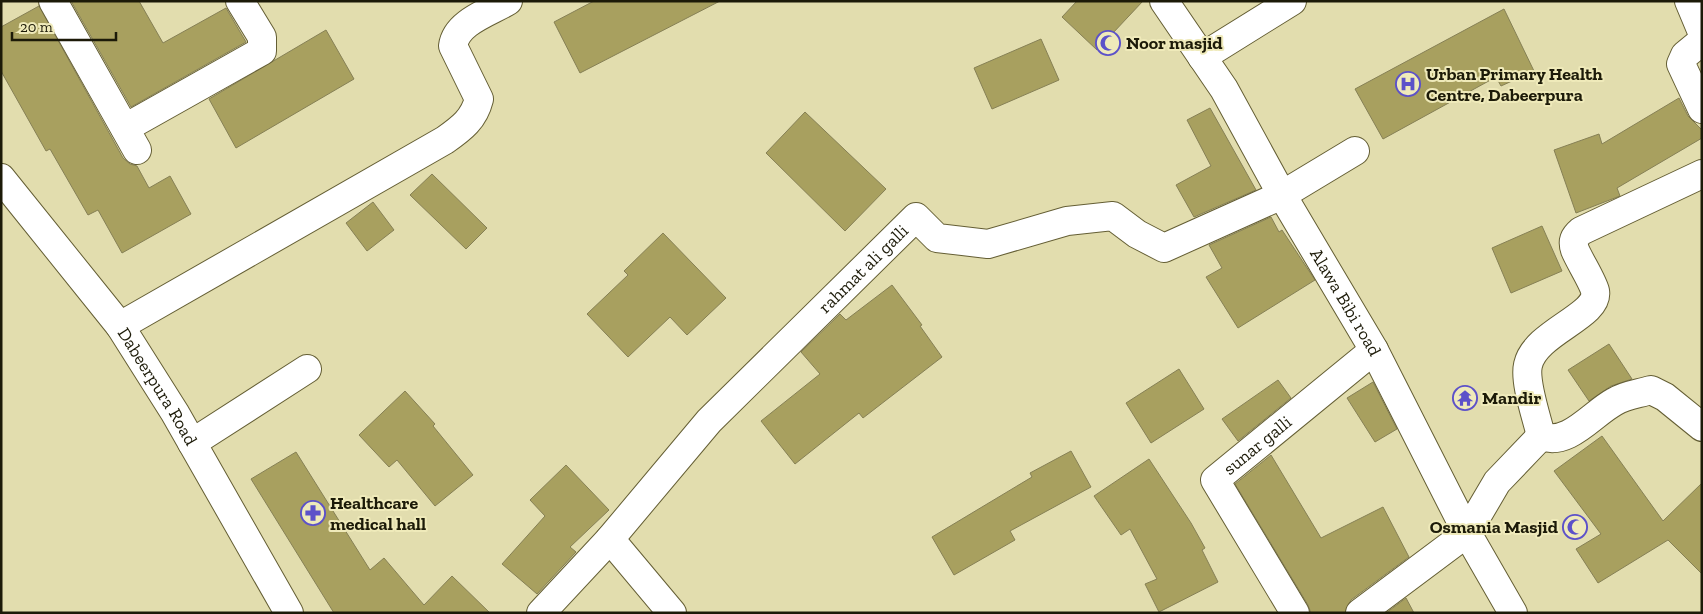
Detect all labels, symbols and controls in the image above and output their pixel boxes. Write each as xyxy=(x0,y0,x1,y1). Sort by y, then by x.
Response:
scale bar xyxy=(12,10,116,42)
text: 20 m xyxy=(20,18,53,36)
mosque icon: Noor masjid xyxy=(1095,30,1121,56)
place label: Noor masjid xyxy=(1126,32,1223,54)
place label: Urban Primary Health Centre, Dabeerpura xyxy=(1426,63,1603,106)
hospital icon: Urban Primary Health Centre, Dabeerpura xyxy=(1395,71,1421,97)
street label: rahmat ali galli xyxy=(814,220,913,318)
street label: Alawa Bibi road xyxy=(1305,244,1386,360)
street label: Dabeerpura Road xyxy=(113,323,202,449)
temple icon: Mandir xyxy=(1452,385,1478,411)
place label: Mandir xyxy=(1482,387,1541,409)
street label: sunar galli xyxy=(1219,411,1296,480)
place label: Healthcare medical hall xyxy=(330,492,426,535)
pharmacy icon: Healthcare medical hall xyxy=(300,500,326,526)
mosque icon: Osmania Masjid xyxy=(1562,514,1588,540)
place label: Osmania Masjid xyxy=(1430,516,1559,538)

